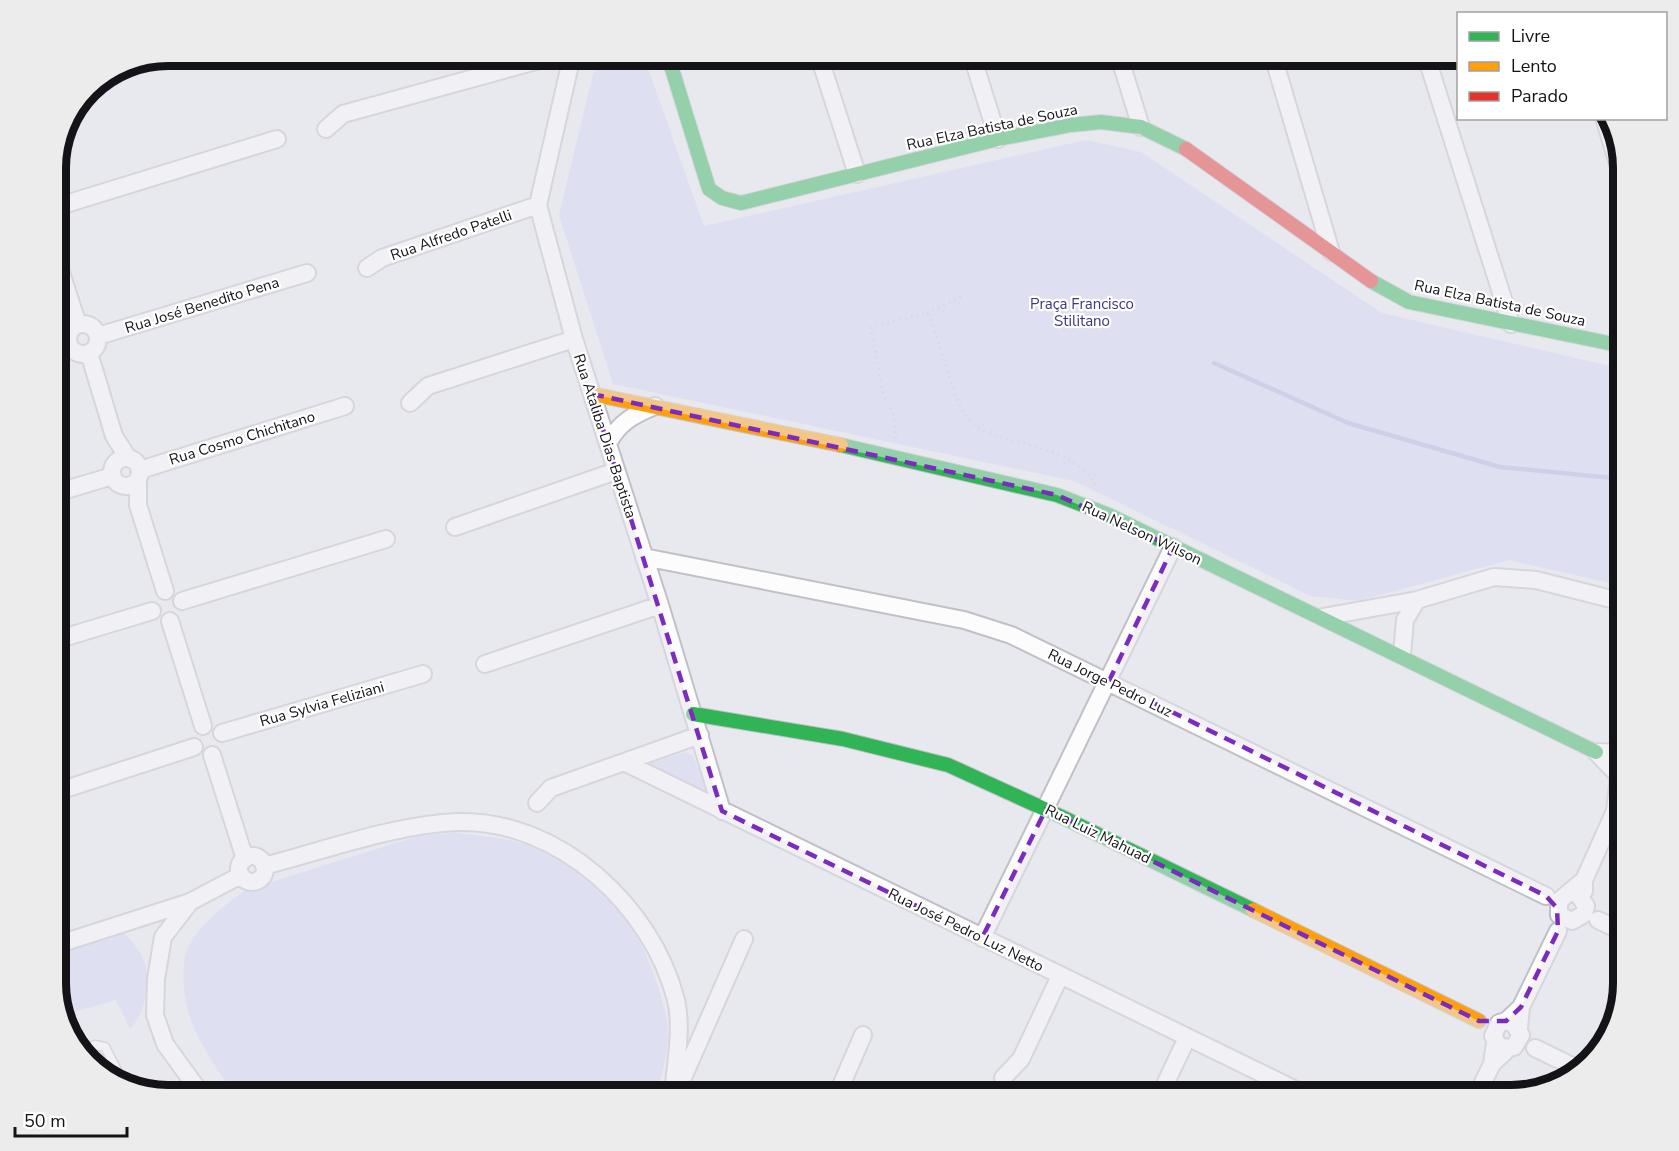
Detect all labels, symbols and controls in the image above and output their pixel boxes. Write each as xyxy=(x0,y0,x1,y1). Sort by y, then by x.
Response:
legend xyxy=(1457,12,1667,120)
text: Livre xyxy=(1511,24,1550,48)
text: Lento xyxy=(1511,54,1557,78)
text: Parado xyxy=(1511,84,1568,108)
street label: Rua Elza Batista de Souza xyxy=(905,99,1079,155)
street label: Rua Alfredo Patelli xyxy=(388,205,514,265)
street label: Rua José Benedito Pena xyxy=(122,272,282,338)
street label: Rua Elza Batista de Souza xyxy=(1413,275,1587,331)
park label: Praça Francisco Stilitano xyxy=(1030,294,1134,331)
street label: Rua Ataliba Dias Baptista xyxy=(569,351,641,521)
street label: Rua Cosmo Chichitano xyxy=(167,406,317,470)
street label: Rua Nelson Wilson xyxy=(1079,496,1205,570)
street label: Rua Jorge Pedro Luz xyxy=(1044,644,1176,722)
street label: Rua Sylvia Feliziani xyxy=(257,677,387,731)
street label: Rua Luiz Mahuad xyxy=(1042,800,1154,868)
street label: Rua José Pedro Luz Netto xyxy=(885,884,1047,976)
scale bar xyxy=(15,1100,128,1138)
text: 50 m xyxy=(24,1109,66,1133)

